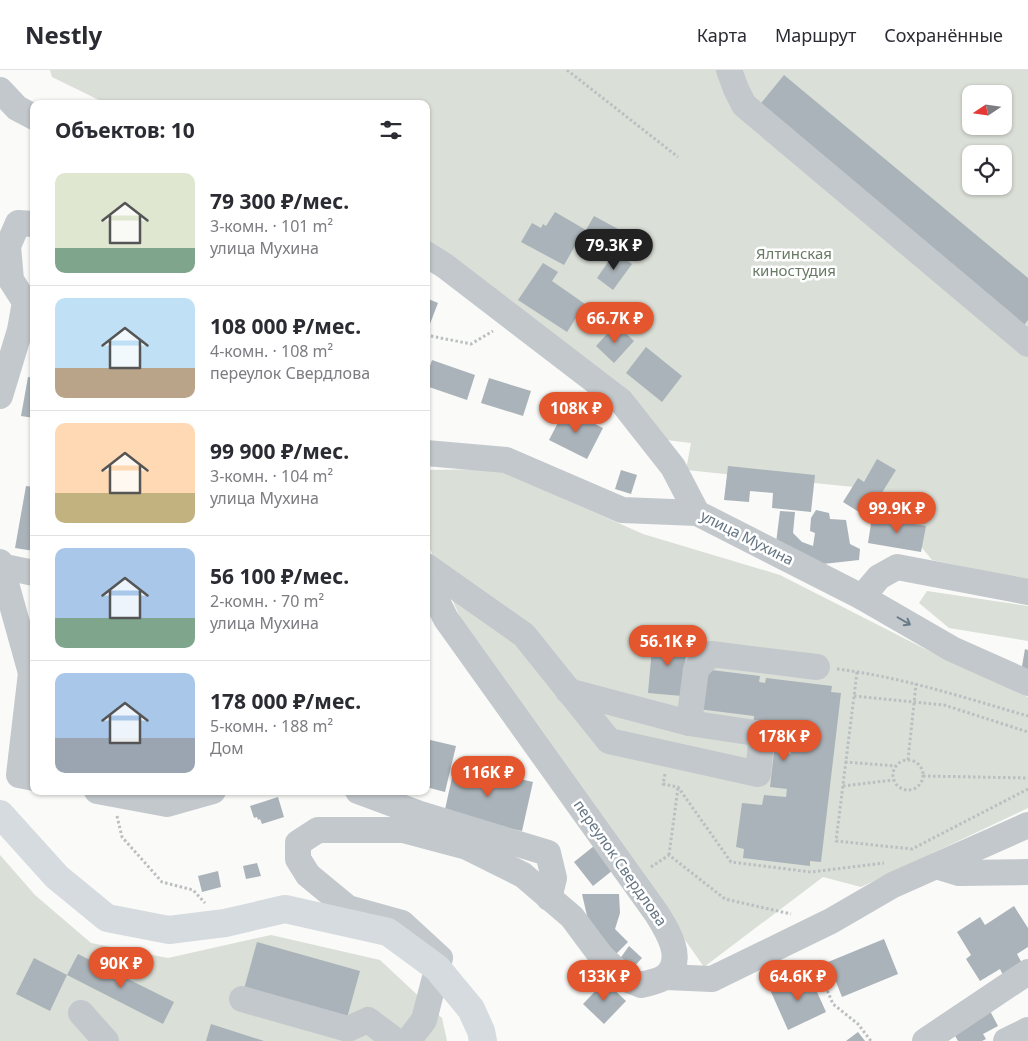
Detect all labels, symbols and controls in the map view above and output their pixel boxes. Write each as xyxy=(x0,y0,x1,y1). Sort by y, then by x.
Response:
text: Nestly xyxy=(25,18,102,51)
text: Карта xyxy=(697,23,747,47)
text: Маршрут xyxy=(775,23,856,47)
text: Сохранённые xyxy=(884,23,1003,47)
north arrow xyxy=(962,85,1012,135)
map controls xyxy=(962,85,1012,195)
text: Объектов: 10 xyxy=(55,116,195,144)
icon: filters xyxy=(377,116,405,144)
button: locate xyxy=(962,145,1012,195)
text: 79 300 ₽/мес. xyxy=(210,187,349,215)
icon: home xyxy=(95,193,155,253)
text: 3-комн. · 101 m² xyxy=(210,215,333,237)
pin: 79.3K ₽ xyxy=(568,228,660,271)
text: 79.3K ₽ xyxy=(586,234,642,256)
text: улица Мухина xyxy=(210,237,319,259)
park label: Ялтинская киностудия xyxy=(752,243,836,280)
pin: 66.7K ₽ xyxy=(569,302,661,344)
text: 66.7K ₽ xyxy=(587,307,643,329)
text: 108 000 ₽/мес. xyxy=(210,312,361,340)
icon: home xyxy=(95,318,155,378)
text: 4-комн. · 108 m² xyxy=(210,340,333,362)
text: переулок Свердлова xyxy=(210,362,370,384)
pin: 108K ₽ xyxy=(535,392,617,434)
text: 108K ₽ xyxy=(550,397,602,419)
text: 99 900 ₽/мес. xyxy=(210,437,349,465)
icon: home xyxy=(95,443,155,503)
text: 3-комн. · 104 m² xyxy=(210,465,333,487)
text: улица Мухина xyxy=(210,487,319,509)
pin: 99.9K ₽ xyxy=(851,492,943,534)
text: 99.9K ₽ xyxy=(869,497,925,519)
street label: улица Мухина xyxy=(697,505,798,569)
text: 56 100 ₽/мес. xyxy=(210,562,349,590)
icon: home xyxy=(95,568,155,628)
text: 2-комн. · 70 m² xyxy=(210,590,324,612)
text: улица Мухина xyxy=(210,612,319,634)
one-way arrow xyxy=(897,616,912,626)
pin: 56.1K ₽ xyxy=(622,624,714,667)
text: 56.1K ₽ xyxy=(640,630,696,652)
text: 178 000 ₽/мес. xyxy=(210,687,361,715)
icon: home xyxy=(95,693,155,753)
text: 5-комн. · 188 m² xyxy=(210,715,333,737)
pin: 178K ₽ xyxy=(743,720,825,762)
text: 178K ₽ xyxy=(758,725,810,747)
text: Дом xyxy=(210,737,243,759)
pin: 116K ₽ xyxy=(447,756,529,798)
text: 116K ₽ xyxy=(462,761,514,783)
street label: переулок Свердлова xyxy=(570,795,672,930)
pin: 90K ₽ xyxy=(86,946,156,989)
text: 90K ₽ xyxy=(100,952,142,974)
pin: 133K ₽ xyxy=(563,960,645,1002)
pin: 64.6K ₽ xyxy=(752,960,844,1002)
text: 133K ₽ xyxy=(578,965,630,987)
text: 64.6K ₽ xyxy=(770,965,826,987)

